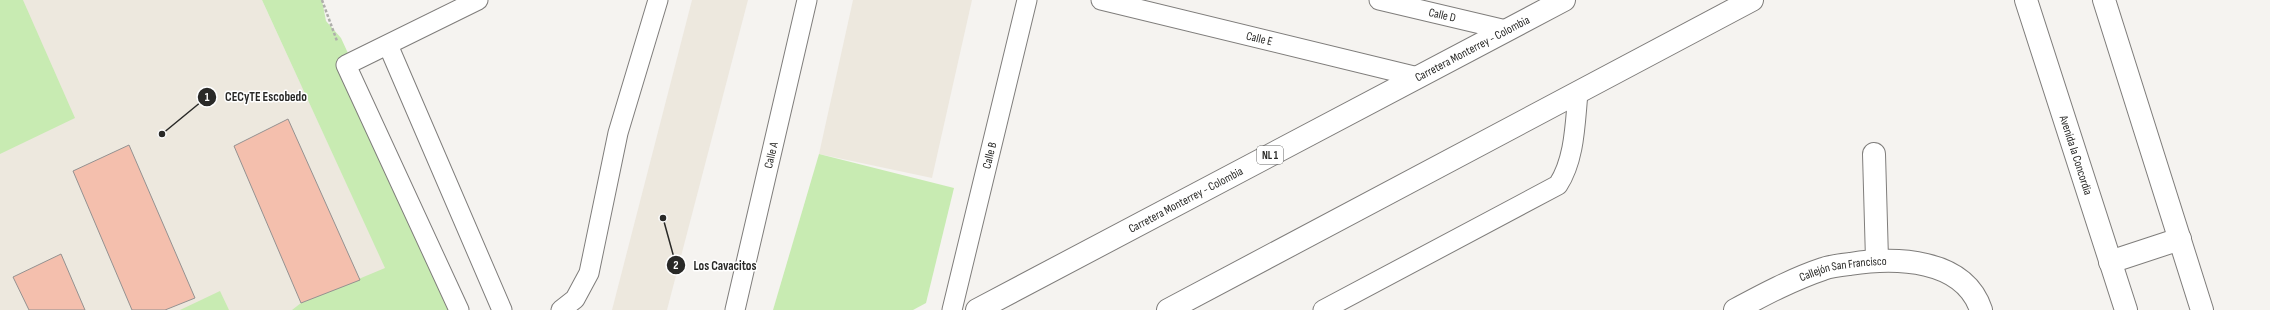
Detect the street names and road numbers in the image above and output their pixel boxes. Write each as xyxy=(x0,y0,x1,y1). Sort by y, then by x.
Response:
street label: Calle D xyxy=(1427,5,1457,26)
street label: Carretera Monterrey - Colombia xyxy=(1412,12,1533,85)
street label: Calle E xyxy=(1245,29,1274,49)
street label: Avenida la Concordia xyxy=(2055,113,2096,197)
street label: Calle A xyxy=(761,140,782,170)
street label: Calle B xyxy=(979,141,1000,170)
road number: NL 1 xyxy=(1257,146,1283,164)
street label: Carretera Monterrey - Colombia xyxy=(1126,164,1246,237)
street label: Callejón San Francisco xyxy=(1797,254,1887,285)

